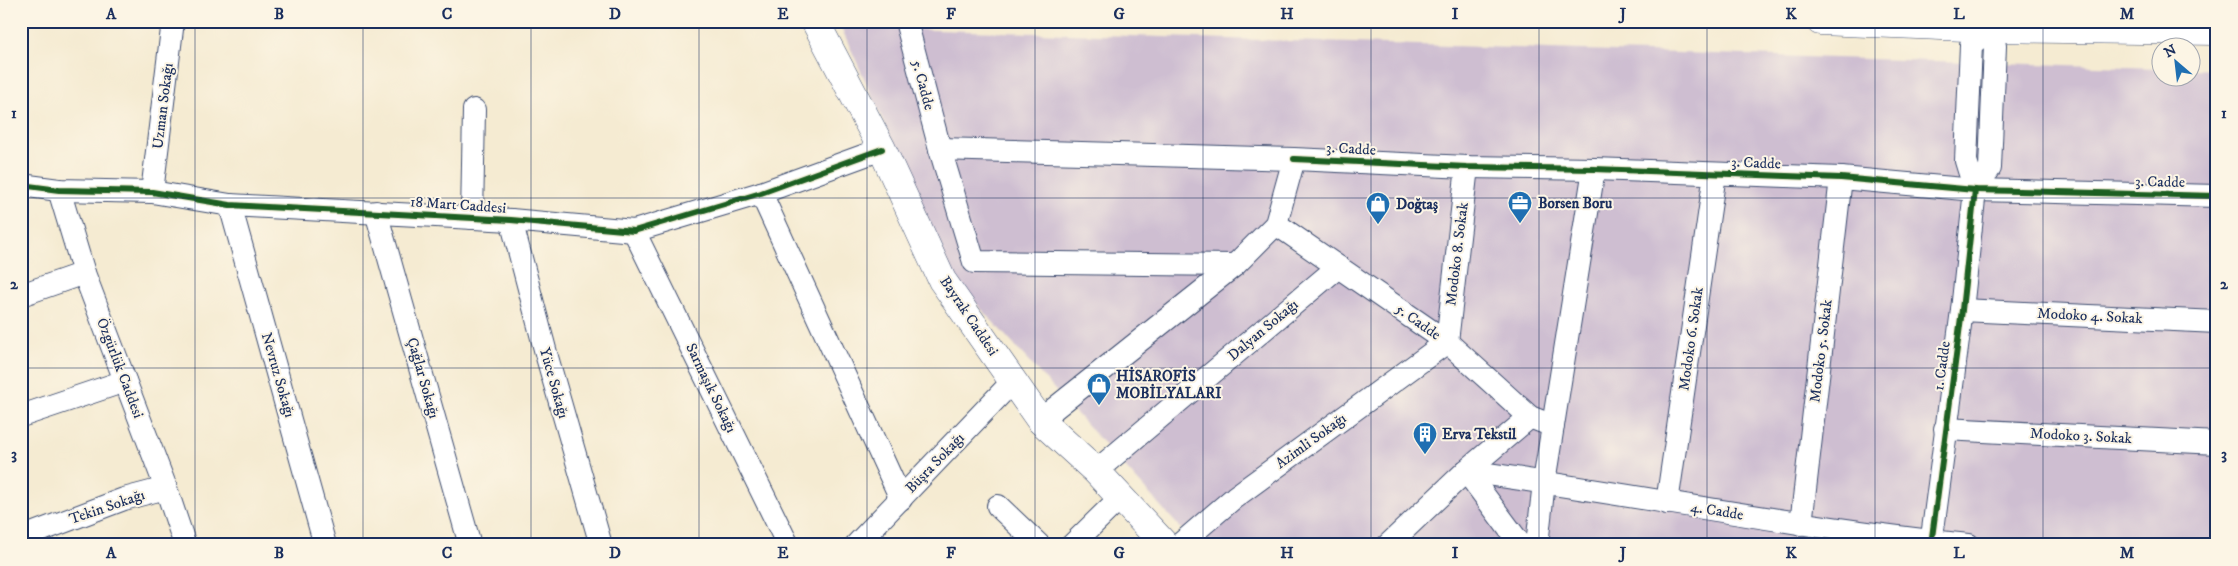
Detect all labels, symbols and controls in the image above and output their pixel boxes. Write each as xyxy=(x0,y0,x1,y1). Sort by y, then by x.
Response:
text: A xyxy=(105,4,117,24)
text: B xyxy=(274,4,284,24)
text: C xyxy=(442,4,452,24)
text: D xyxy=(609,4,621,24)
text: E xyxy=(777,4,789,24)
text: F xyxy=(946,4,956,24)
text: G xyxy=(1113,4,1125,24)
text: H xyxy=(1280,4,1294,24)
text: I xyxy=(1452,4,1459,24)
text: J xyxy=(1618,4,1627,24)
text: K xyxy=(1785,4,1797,24)
text: L xyxy=(1953,4,1965,24)
text: M xyxy=(2120,4,2135,24)
north arrow xyxy=(2150,38,2200,88)
text: N xyxy=(2161,41,2180,62)
street label: 5. Cadde xyxy=(907,58,939,112)
street label: Uzman Sokağı xyxy=(148,62,178,150)
text: 1 xyxy=(11,103,17,123)
text: 1 xyxy=(2221,103,2227,123)
street label: 3. Cadde xyxy=(1326,138,1376,160)
street label: 3. Cadde xyxy=(1731,153,1781,173)
street label: 3. Cadde xyxy=(2135,172,2185,192)
office icon: Borsen Boru xyxy=(1507,190,1533,224)
shop icon: Doğtaş xyxy=(1365,191,1391,225)
street label: 18 Mart Caddesi xyxy=(409,192,507,218)
place label: Borsen Boru xyxy=(1538,194,1613,213)
place label: Doğtaş xyxy=(1396,195,1438,214)
street label: Modoko 8. Sokak xyxy=(1441,201,1473,307)
street label: Bayrak Caddesi xyxy=(935,273,1003,360)
text: 2 xyxy=(10,274,19,294)
text: 2 xyxy=(2220,274,2229,294)
street label: Modoko 6. Sokak xyxy=(1674,286,1708,392)
street label: Dalyan Sokağı xyxy=(1224,295,1302,365)
street label: Modoko 5. Sokak xyxy=(1805,298,1837,403)
street label: 5. Cadde xyxy=(1392,300,1444,344)
street label: Modoko 4. Sokak xyxy=(2037,304,2144,328)
street label: Özgürlük Caddesi xyxy=(92,315,148,421)
street label: Nevruz Sokağı xyxy=(257,330,299,420)
street label: Çağlar Sokağı xyxy=(402,335,444,421)
street label: Sarmaşık Sokağı xyxy=(681,340,741,436)
street label: 1. Cadde xyxy=(1929,340,1955,392)
street label: Yüce Sokağı xyxy=(535,345,573,421)
place label: HİSAROFİS MOBİLYALARI xyxy=(1116,366,1222,403)
shop icon: HİSAROFİS MOBİLYALARI xyxy=(1086,372,1112,406)
street label: Azimli Sokağı xyxy=(1272,409,1350,473)
building icon: Erva Tekstil xyxy=(1412,421,1438,455)
street label: Modoko 3. Sokak xyxy=(2030,424,2133,448)
place label: Erva Tekstil xyxy=(1442,425,1517,444)
street label: Büşra Sokağı xyxy=(901,429,969,497)
text: 3 xyxy=(11,444,17,464)
text: 3 xyxy=(2221,444,2227,464)
street label: Tekin Sokağı xyxy=(67,485,147,529)
street label: 4. Cadde xyxy=(1689,497,1745,525)
text: A xyxy=(105,543,117,563)
text: B xyxy=(274,543,284,563)
text: C xyxy=(442,543,452,563)
text: D xyxy=(609,543,621,563)
text: E xyxy=(777,543,789,563)
text: F xyxy=(946,543,956,563)
text: G xyxy=(1113,543,1125,563)
text: H xyxy=(1280,543,1294,563)
text: I xyxy=(1452,543,1459,563)
text: J xyxy=(1618,543,1627,563)
text: K xyxy=(1785,543,1797,563)
text: L xyxy=(1953,543,1965,563)
text: M xyxy=(2120,543,2135,563)

